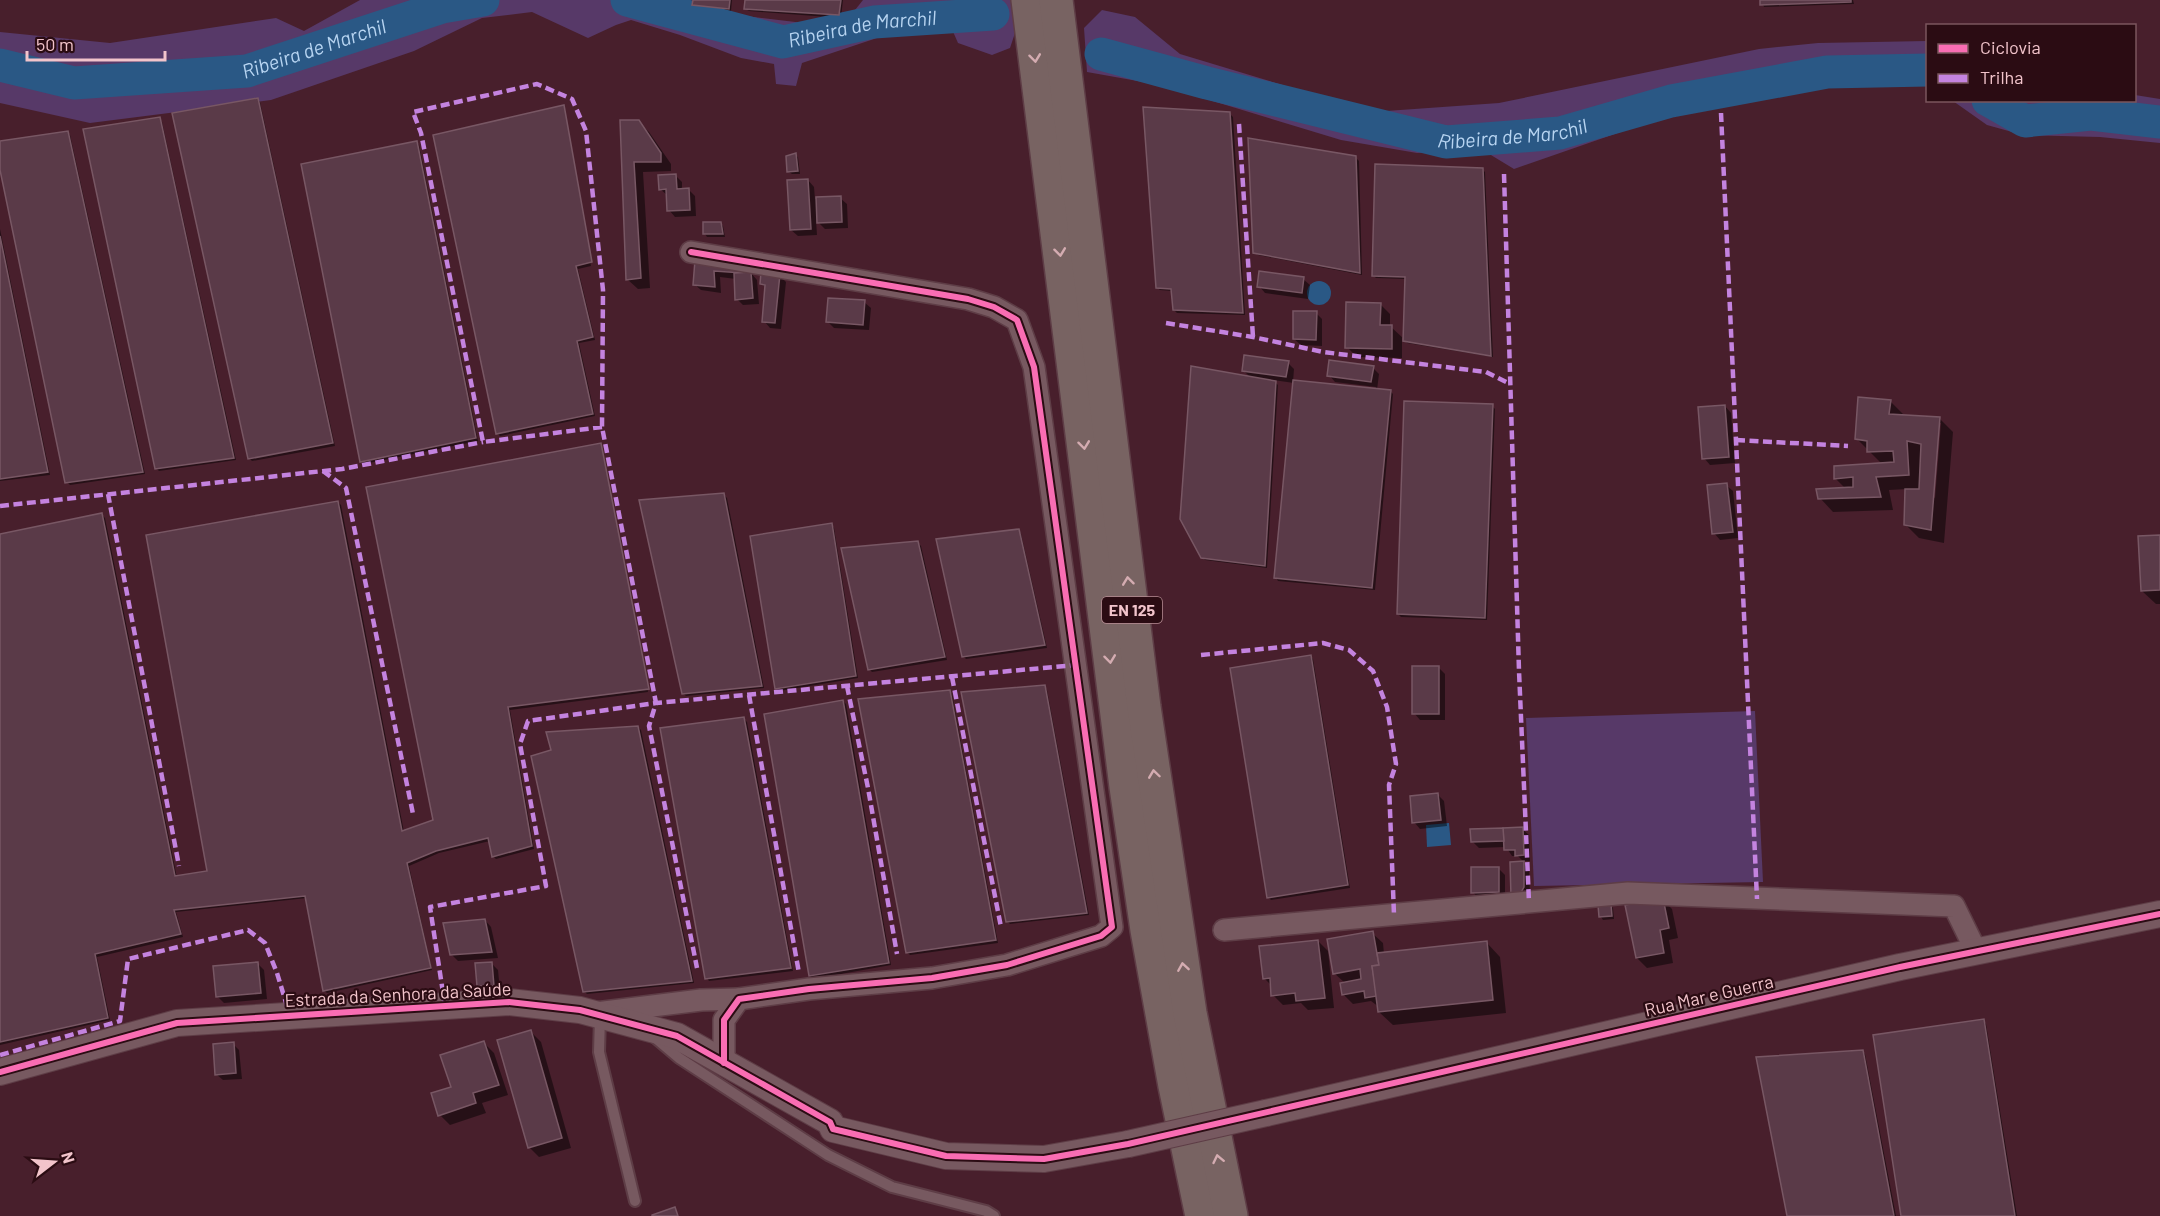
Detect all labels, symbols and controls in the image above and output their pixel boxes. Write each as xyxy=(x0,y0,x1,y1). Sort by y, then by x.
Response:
water label: Ribeira de Marchil xyxy=(785,5,938,52)
water label: Ribeira de Marchil xyxy=(238,13,389,83)
scale bar xyxy=(27,24,165,62)
legend xyxy=(1926,24,2136,102)
text: 50 m xyxy=(36,33,74,55)
text: Ciclovia xyxy=(1980,36,2041,58)
one-way arrow xyxy=(1029,53,1041,63)
text: Trilha xyxy=(1980,66,2024,88)
water label: Ribeira de Marchil xyxy=(1435,113,1590,154)
one-way arrow xyxy=(1053,247,1065,256)
one-way arrow xyxy=(1077,440,1089,450)
one-way arrow xyxy=(1122,576,1135,586)
road number: EN 125 xyxy=(1102,597,1162,623)
one-way arrow xyxy=(1104,655,1116,664)
one-way arrow xyxy=(1148,770,1160,779)
one-way arrow xyxy=(1177,963,1189,972)
street label: Rua Mar e Guerra xyxy=(1642,970,1775,1021)
street label: Estrada da Senhora da Saúde xyxy=(284,977,512,1011)
north arrow xyxy=(24,1132,84,1192)
text: N xyxy=(58,1150,79,1165)
one-way arrow xyxy=(1213,1154,1226,1164)

